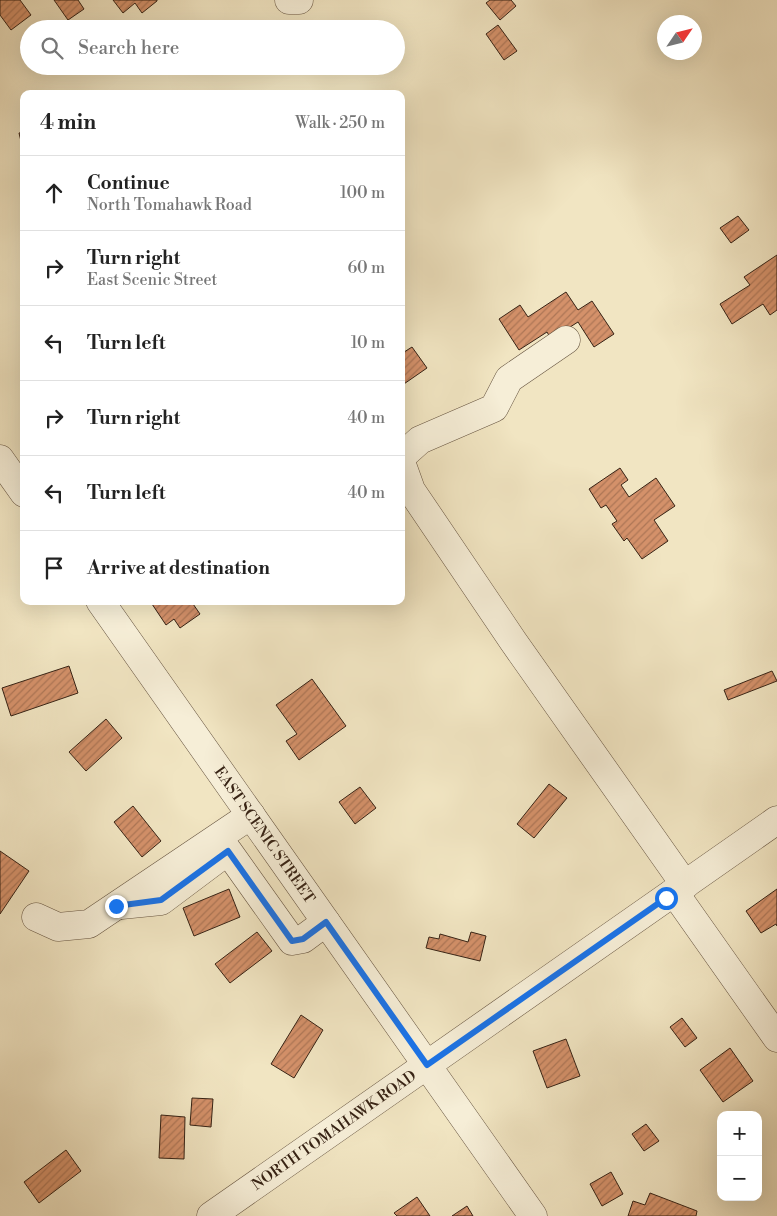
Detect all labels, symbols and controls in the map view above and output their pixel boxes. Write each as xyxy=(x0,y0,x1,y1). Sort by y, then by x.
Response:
north arrow xyxy=(657,15,702,60)
search box xyxy=(20,20,405,75)
icon: search xyxy=(38,34,66,62)
text: Search here xyxy=(78,36,179,60)
text: 4 min xyxy=(40,110,96,136)
text: Walk · 250 m xyxy=(295,113,385,133)
text: Continue xyxy=(87,171,170,195)
icon: ahead xyxy=(40,179,68,207)
text: 100 m xyxy=(340,183,385,203)
text: North Tomahawk Road xyxy=(87,195,252,215)
text: Turn right xyxy=(87,246,180,270)
icon: right xyxy=(40,254,68,282)
text: 60 m xyxy=(347,258,385,278)
text: East Scenic Street xyxy=(87,270,217,290)
icon: left xyxy=(40,329,68,357)
text: Turn left xyxy=(87,331,166,355)
text: 10 m xyxy=(351,333,385,353)
icon: right xyxy=(40,404,68,432)
text: Turn right xyxy=(87,406,180,430)
text: 40 m xyxy=(348,408,385,428)
icon: left xyxy=(40,479,68,507)
text: Turn left xyxy=(87,481,166,505)
text: 40 m xyxy=(348,483,385,503)
icon: arrive xyxy=(40,554,68,582)
text: Arrive at destination xyxy=(87,556,270,580)
street label: EAST SCENIC STREET xyxy=(210,763,319,908)
route start xyxy=(655,887,678,910)
route end xyxy=(105,895,128,918)
street label: NORTH TOMAHAWK ROAD xyxy=(248,1066,420,1194)
map controls xyxy=(717,1111,762,1201)
button: + xyxy=(717,1111,762,1156)
button: − xyxy=(717,1156,762,1201)

